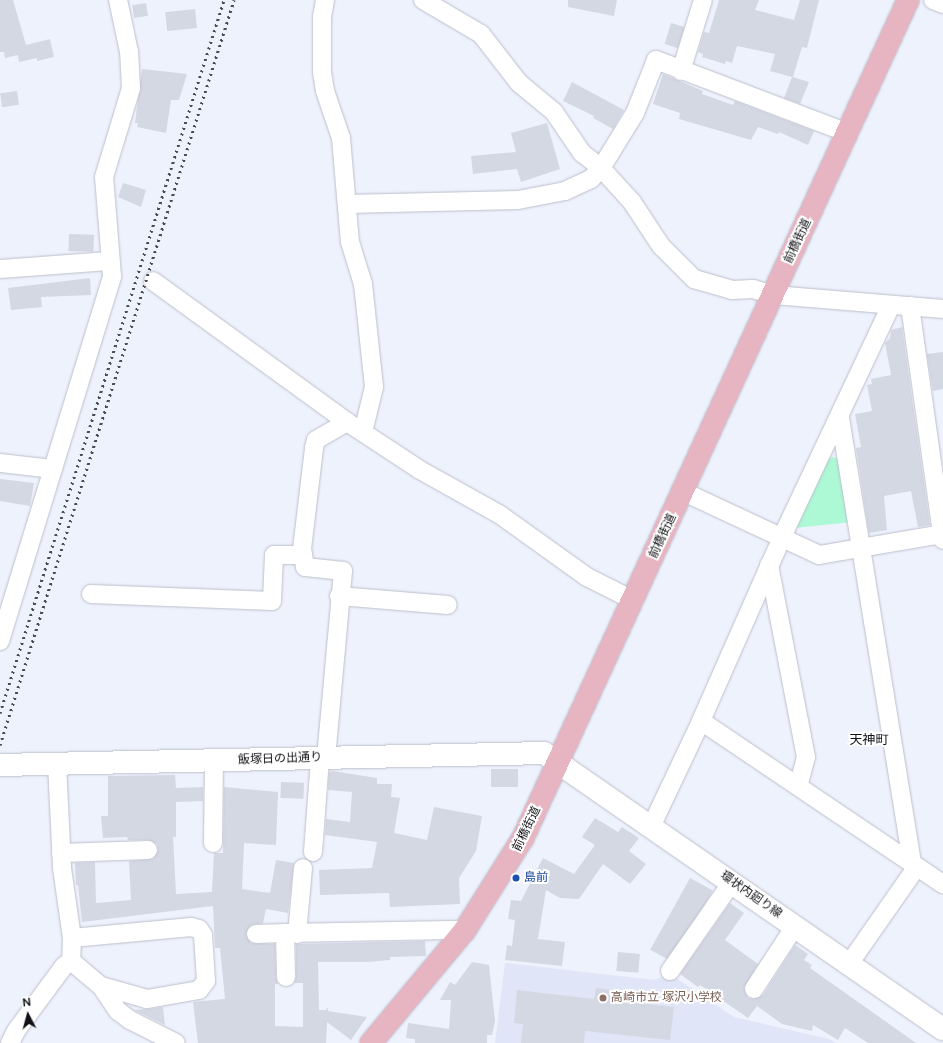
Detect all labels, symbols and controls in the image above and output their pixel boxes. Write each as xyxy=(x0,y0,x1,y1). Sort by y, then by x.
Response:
street label: 前橋街道 xyxy=(781,216,815,266)
street label: 前橋街道 xyxy=(646,511,680,561)
district label: 天神町 xyxy=(850,732,888,748)
street label: 飯塚日の出通り xyxy=(238,750,322,768)
street label: 前橋街道 xyxy=(510,804,544,854)
street label: 環状内廻り線 xyxy=(717,868,785,922)
place label: 島前 xyxy=(524,871,548,885)
marker: 島前 xyxy=(511,873,521,883)
place label: 高崎市立 塚沢小学校 xyxy=(611,991,722,1005)
marker: 高崎市立 塚沢小学校 xyxy=(598,993,608,1003)
north arrow xyxy=(8,995,48,1035)
text: N xyxy=(22,996,32,1009)

